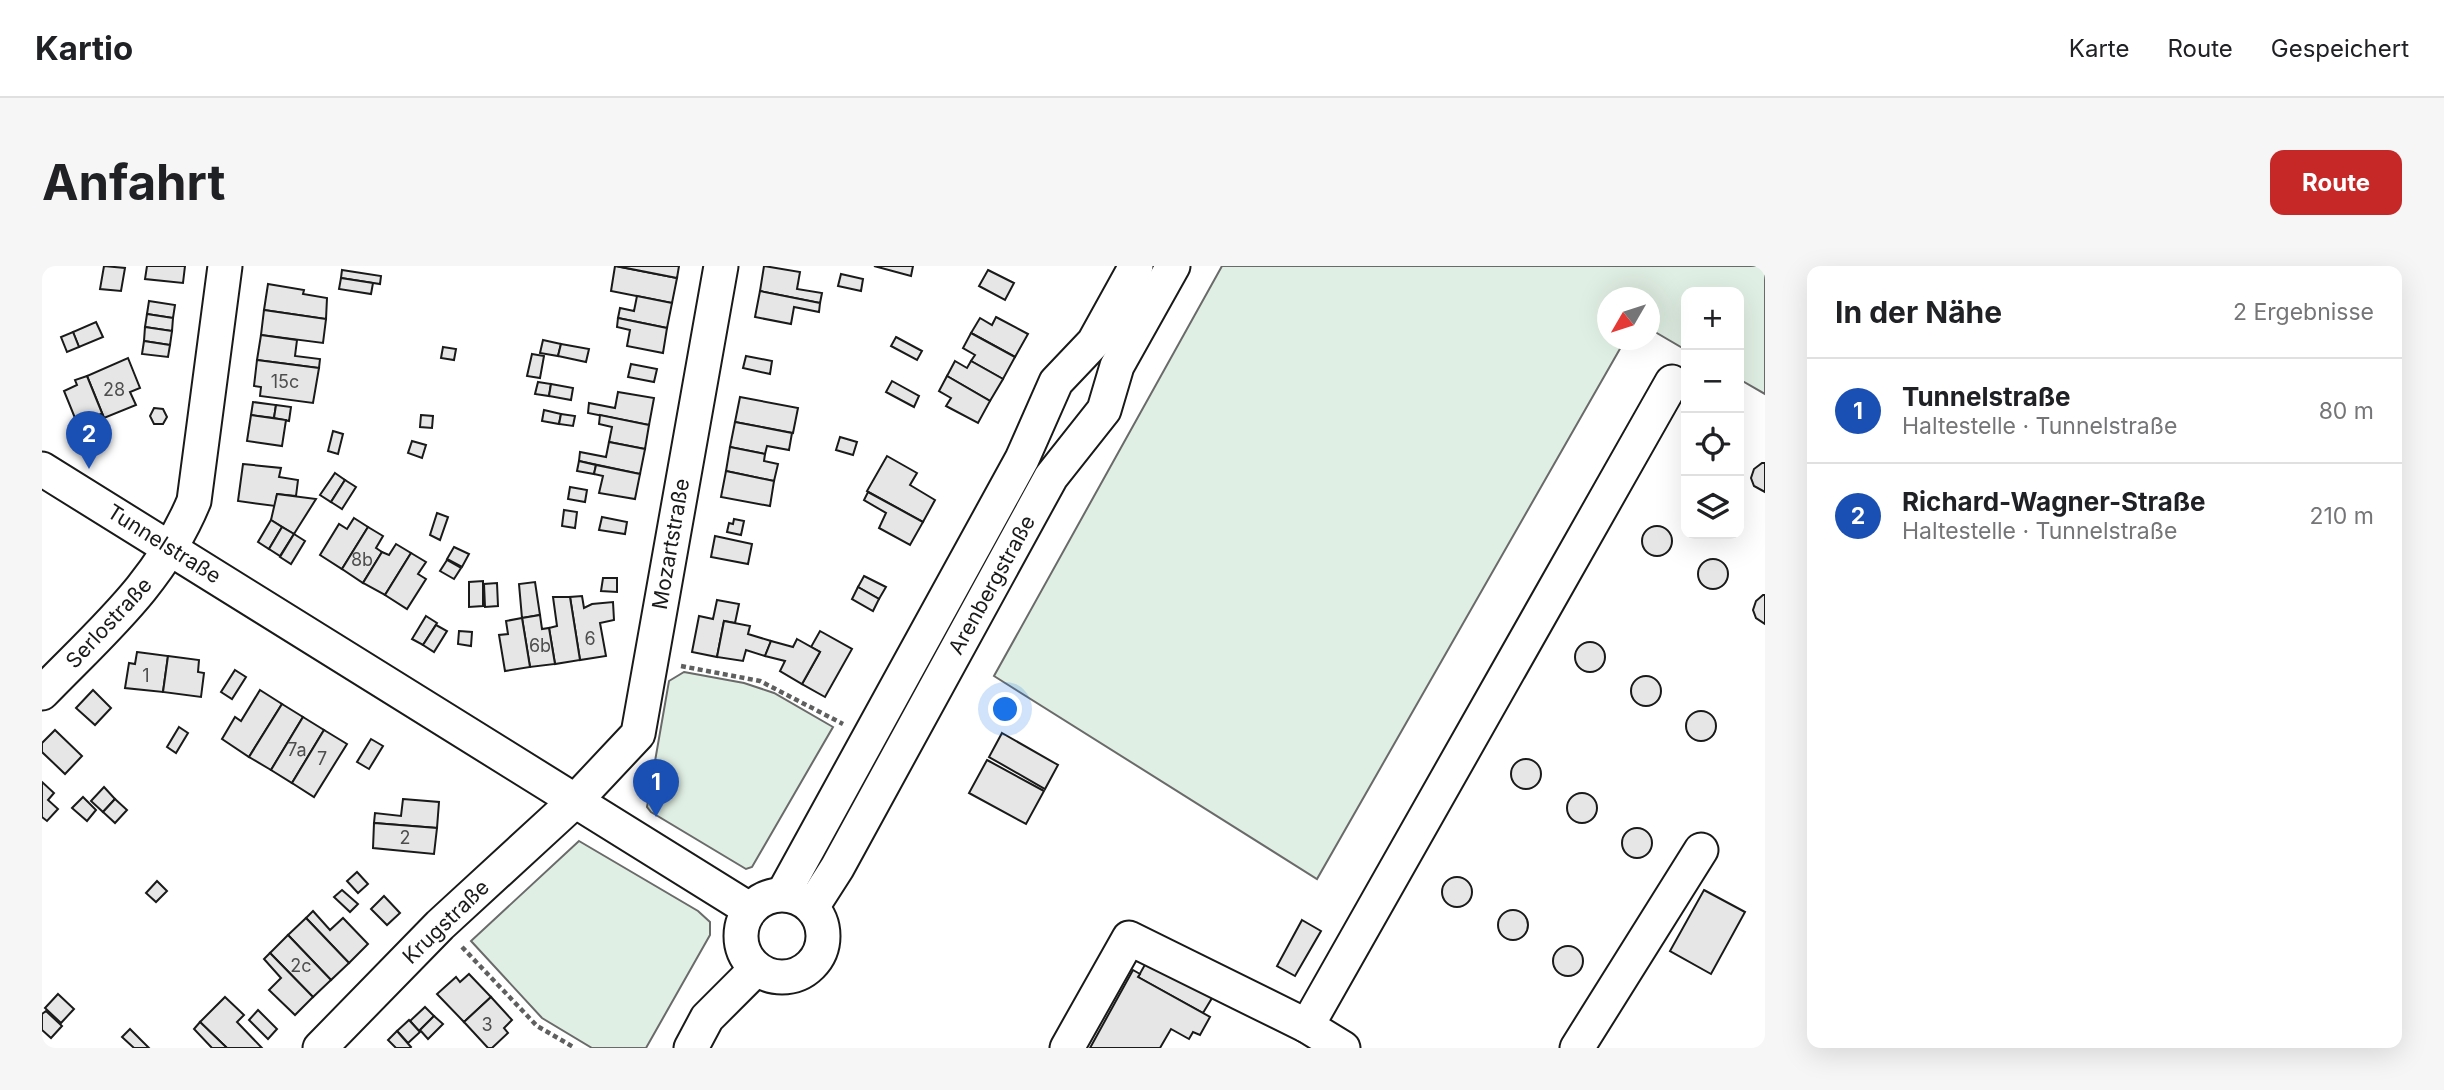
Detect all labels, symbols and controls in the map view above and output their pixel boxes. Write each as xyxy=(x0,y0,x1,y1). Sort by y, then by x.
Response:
text: Kartio xyxy=(35,28,133,68)
text: Karte xyxy=(2069,34,2129,63)
text: Route xyxy=(2167,34,2233,63)
text: Gespeichert xyxy=(2271,34,2409,63)
button: Route xyxy=(2270,150,2402,215)
text: Anfahrt xyxy=(42,153,225,212)
north arrow xyxy=(1597,287,1660,350)
map controls xyxy=(1681,287,1744,539)
button: + xyxy=(1681,287,1744,350)
text: In der Nähe xyxy=(1835,294,2002,330)
text: 2 Ergebnisse xyxy=(2233,298,2374,326)
button: − xyxy=(1681,350,1744,413)
house number: 15c xyxy=(271,371,299,392)
house number: 28 xyxy=(103,379,125,400)
text: Tunnelstraße xyxy=(1902,381,2071,412)
text: 1 xyxy=(1853,397,1863,425)
text: 80 m xyxy=(2319,397,2374,425)
pin: 2 xyxy=(66,411,112,469)
text: Haltestelle · Tunnelstraße xyxy=(1902,412,2177,440)
button: locate xyxy=(1681,413,1744,476)
button: layers xyxy=(1681,476,1744,539)
street label: Mozartstraße xyxy=(647,477,694,611)
text: Richard-Wagner-Straße xyxy=(1902,486,2206,517)
street label: Tunnelstraße xyxy=(103,499,226,588)
text: 2 xyxy=(1851,502,1865,530)
text: 210 m xyxy=(2309,502,2374,530)
street label: Arenbergstraße xyxy=(943,511,1040,659)
text: Haltestelle · Tunnelstraße xyxy=(1902,517,2177,545)
house number: 8b xyxy=(351,549,373,570)
street label: Serlostraße xyxy=(60,572,157,673)
house number: 6 xyxy=(584,628,596,649)
house number: 6b xyxy=(529,635,551,656)
house number: 1 xyxy=(142,665,150,686)
your location xyxy=(988,692,1022,726)
house number: 7a xyxy=(287,739,307,760)
house number: 7 xyxy=(317,748,327,769)
pin: 1 xyxy=(633,759,679,817)
house number: 2 xyxy=(400,827,410,848)
street label: Krugstraße xyxy=(397,874,494,969)
house number: 2c xyxy=(290,955,312,976)
house number: 3 xyxy=(481,1014,493,1035)

